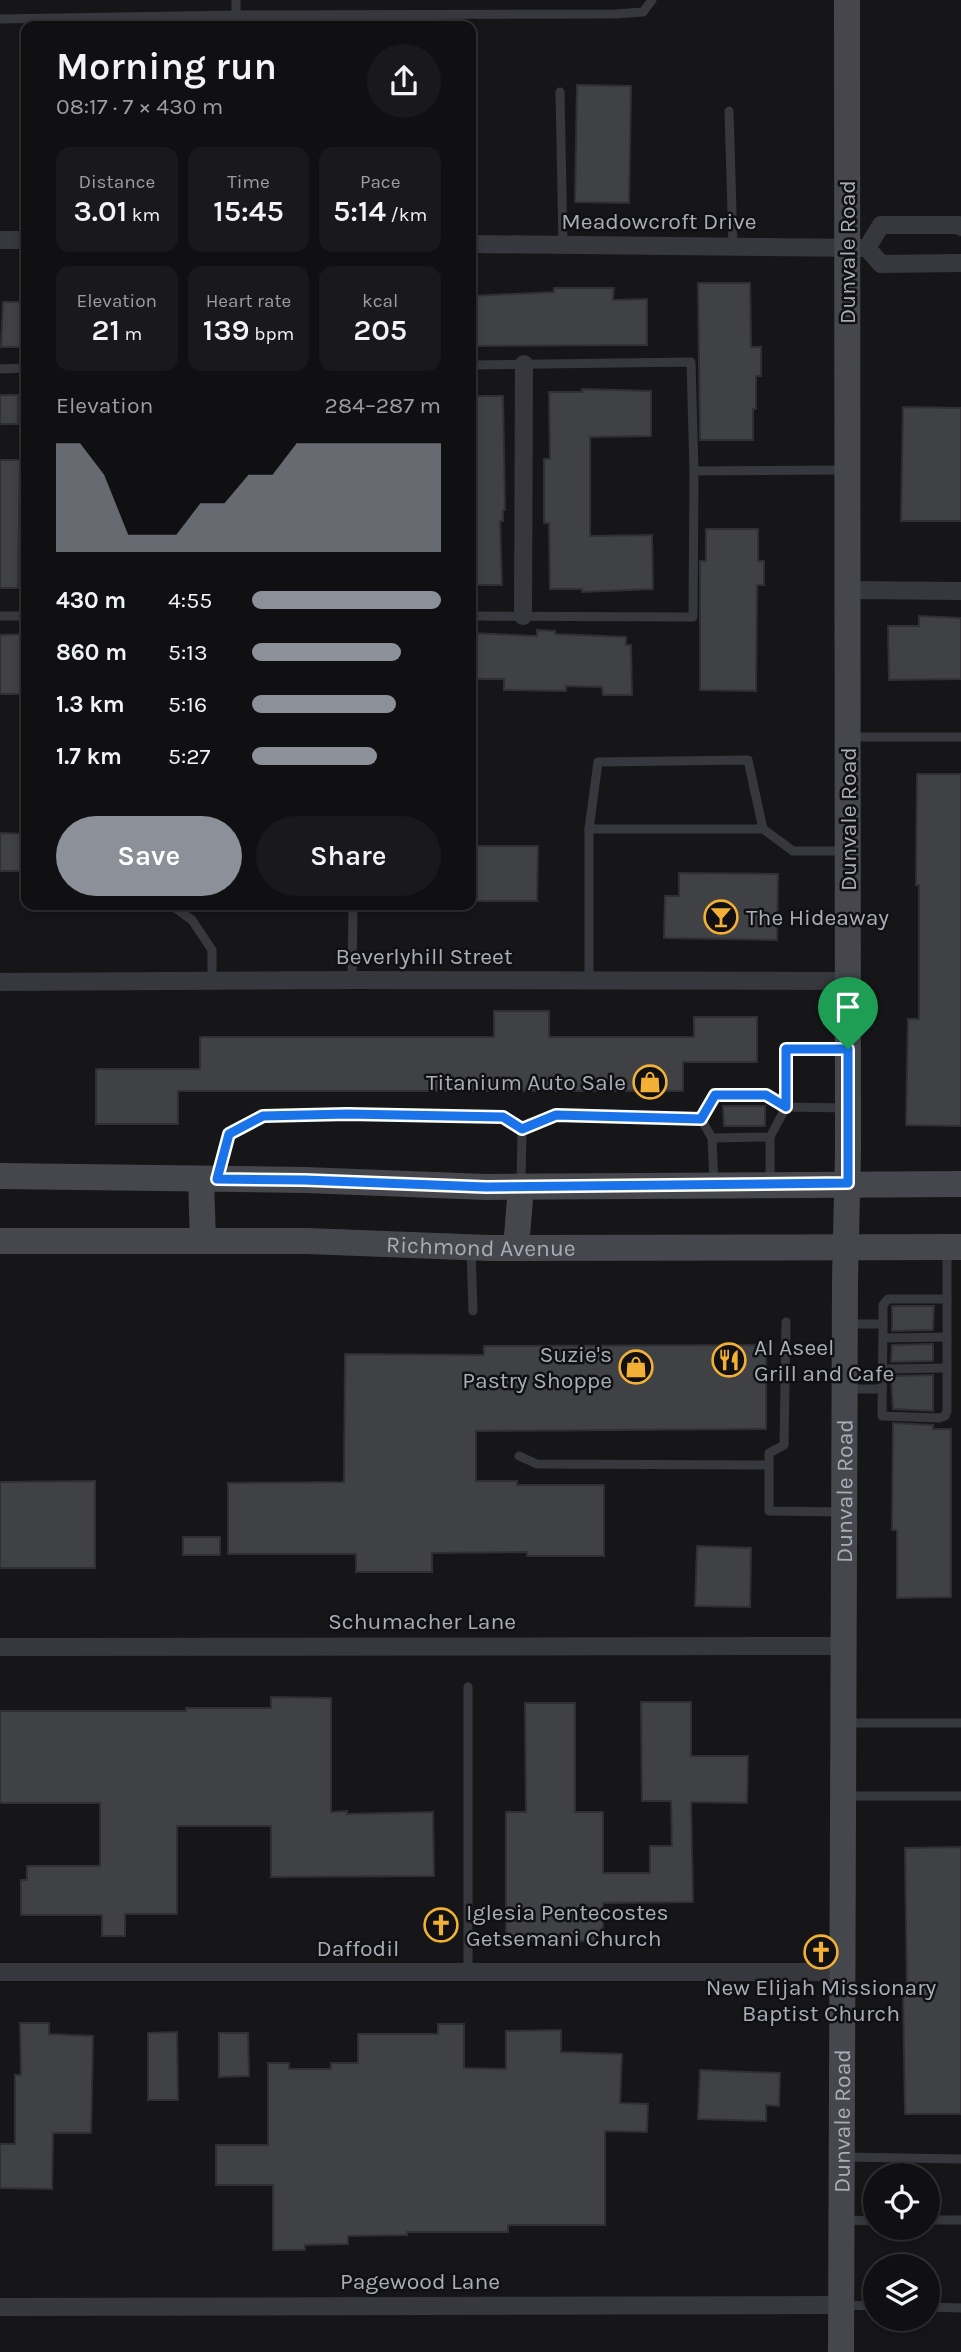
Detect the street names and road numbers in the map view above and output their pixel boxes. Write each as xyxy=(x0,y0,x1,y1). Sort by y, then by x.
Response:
street label: Dunvale Road xyxy=(834,180,861,324)
street label: Meadowcroft Drive xyxy=(561,208,757,235)
street label: Dunvale Road xyxy=(835,747,862,891)
street label: Beverlyhill Street xyxy=(335,943,513,970)
street label: Richmond Avenue xyxy=(386,1231,576,1262)
street label: Dunvale Road xyxy=(831,1419,858,1563)
street label: Schumacher Lane xyxy=(328,1608,516,1635)
street label: Daffodil xyxy=(316,1935,400,1962)
street label: Dunvale Road xyxy=(829,2049,856,2193)
street label: Pagewood Lane xyxy=(340,2268,500,2295)

